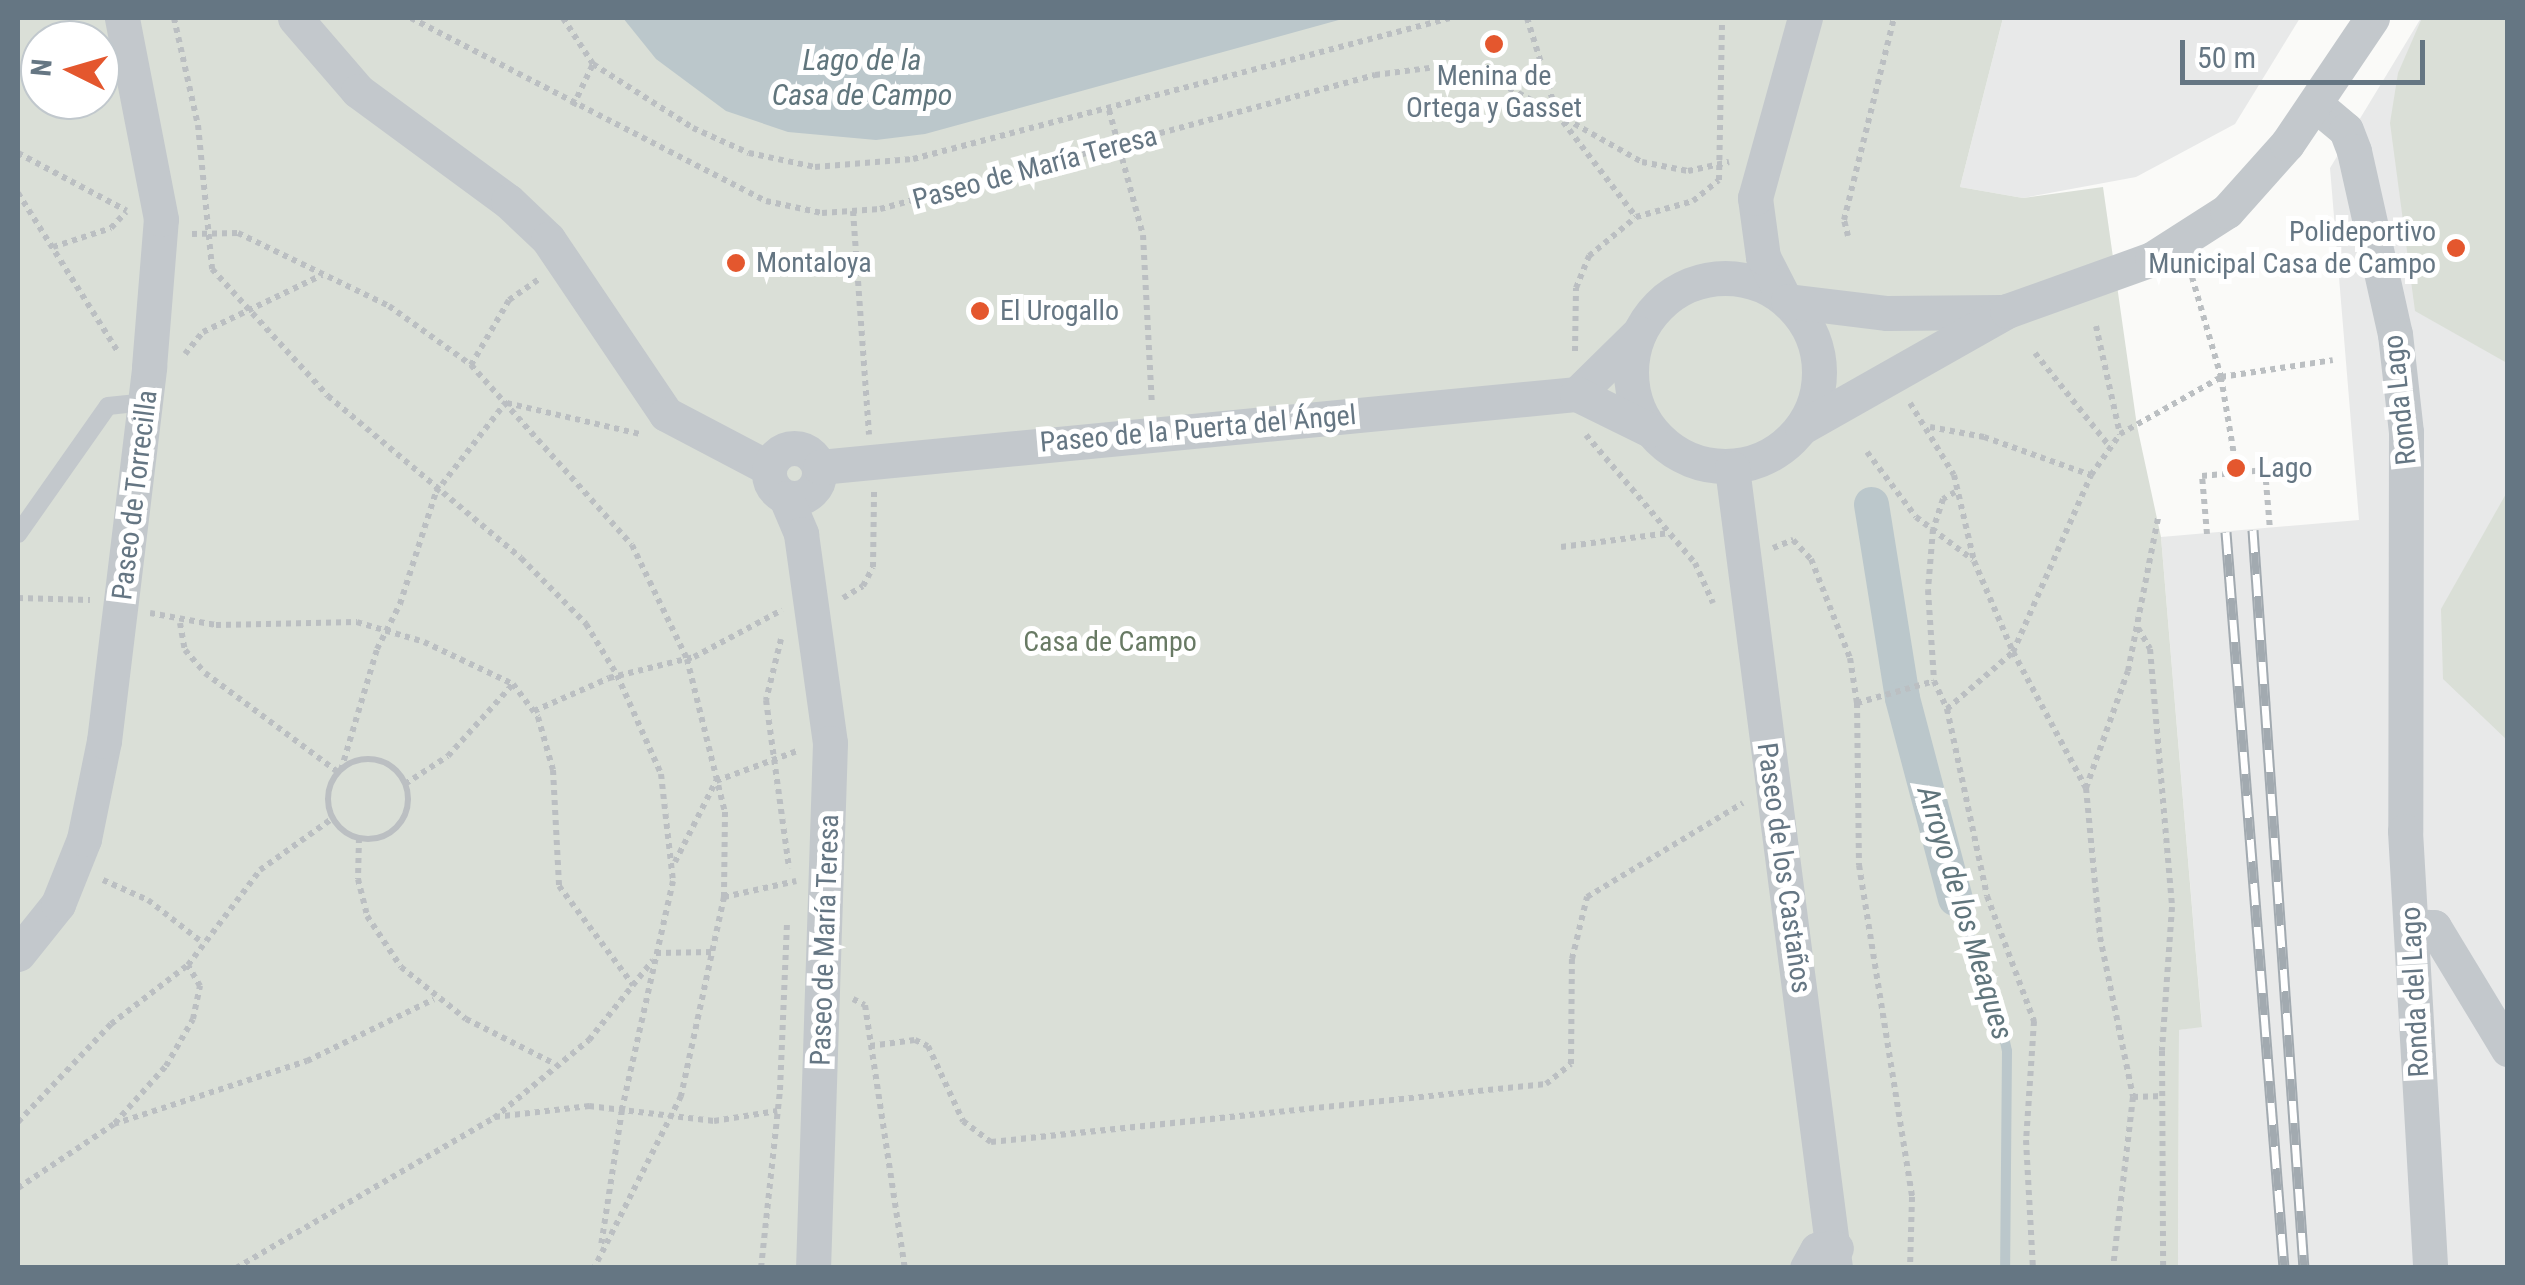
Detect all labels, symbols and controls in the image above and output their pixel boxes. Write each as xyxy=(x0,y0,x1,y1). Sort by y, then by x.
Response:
north arrow xyxy=(20,20,120,120)
scale bar xyxy=(2185,20,2430,82)
marker: Menina de Ortega y Gasset xyxy=(1483,33,1505,55)
text: 50 m xyxy=(2197,40,2256,75)
water label: Lago de la Casa de Campo xyxy=(772,42,952,112)
text: N xyxy=(24,58,59,77)
place label: Menina de Ortega y Gasset xyxy=(1406,59,1582,125)
street label: Paseo de María Teresa xyxy=(909,119,1161,217)
place label: Polideportivo Municipal Casa de Campo xyxy=(2148,215,2436,281)
marker: Polideportivo Municipal Casa de Campo xyxy=(2445,237,2467,259)
place label: Montaloya xyxy=(756,246,872,280)
marker: Montaloya xyxy=(725,252,747,274)
place label: El Urogallo xyxy=(1000,294,1119,328)
marker: El Urogallo xyxy=(969,300,991,322)
street label: Ronda Lago xyxy=(2376,333,2424,467)
street label: Paseo de Torrecilla xyxy=(105,388,165,602)
street label: Paseo de la Puerta del Ángel xyxy=(1038,398,1358,460)
place label: Lago xyxy=(2258,451,2313,485)
marker: Lago xyxy=(2223,455,2249,481)
park label: Casa de Campo xyxy=(1023,625,1197,659)
street label: Paseo de los Castaños xyxy=(1750,741,1818,995)
water label: Arroyo de los Meaques xyxy=(1909,782,2021,1044)
street label: Paseo de María Teresa xyxy=(804,813,846,1067)
street label: Ronda del Lago xyxy=(2394,906,2436,1078)

